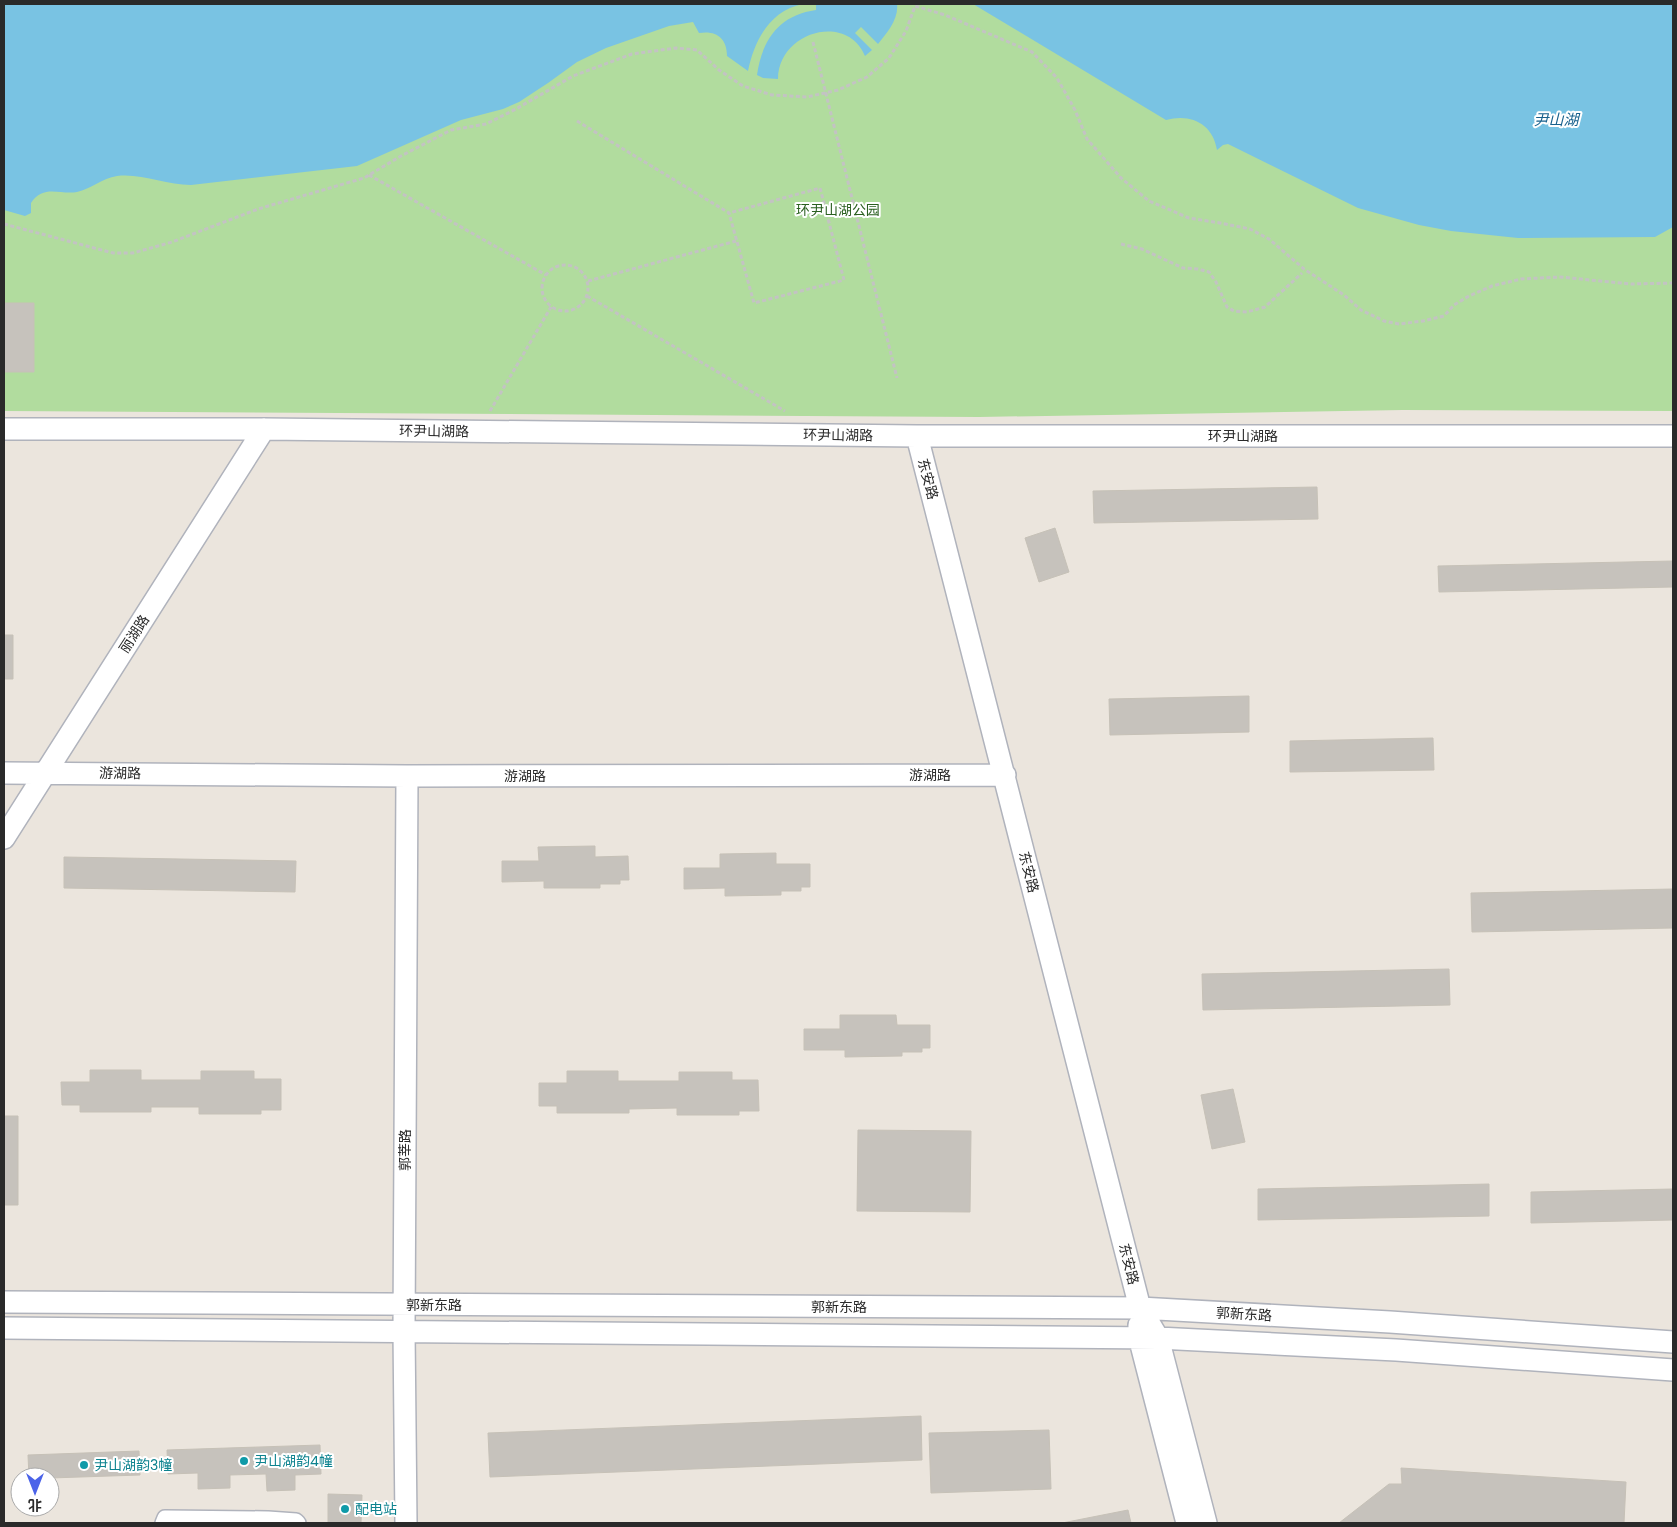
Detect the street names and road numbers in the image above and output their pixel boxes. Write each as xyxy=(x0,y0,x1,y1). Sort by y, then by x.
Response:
street label: 环尹山湖路 xyxy=(399,420,469,442)
street label: 环尹山湖路 xyxy=(803,424,873,446)
street label: 环尹山湖路 xyxy=(1208,426,1278,446)
street label: 东安路 xyxy=(913,456,943,502)
street label: 丽湖路 xyxy=(114,611,154,657)
street label: 游湖路 xyxy=(99,763,141,783)
street label: 游湖路 xyxy=(909,765,951,785)
street label: 游湖路 xyxy=(504,766,546,786)
street label: 东安路 xyxy=(1014,849,1044,895)
street label: 郭莘路 xyxy=(395,1129,415,1171)
street label: 东安路 xyxy=(1114,1241,1144,1287)
street label: 郭新东路 xyxy=(406,1295,462,1315)
street label: 郭新东路 xyxy=(811,1297,867,1317)
street label: 郭新东路 xyxy=(1216,1303,1272,1325)

